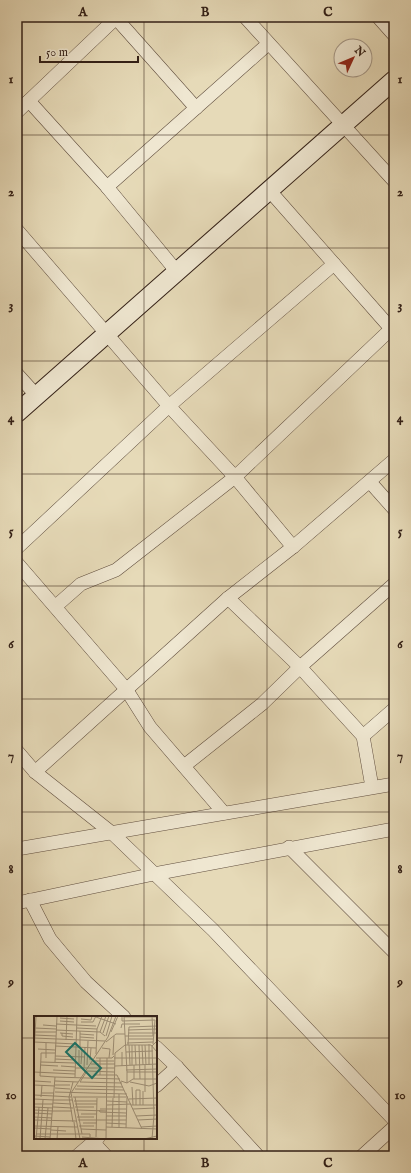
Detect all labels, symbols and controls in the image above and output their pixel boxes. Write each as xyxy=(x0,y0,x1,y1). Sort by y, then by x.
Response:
text: A xyxy=(78,4,89,21)
text: B xyxy=(201,4,210,21)
text: C xyxy=(323,4,333,21)
scale bar xyxy=(40,38,138,64)
north arrow xyxy=(333,38,373,78)
text: N xyxy=(350,43,368,60)
text: 50 m xyxy=(46,45,68,60)
text: 1 xyxy=(9,71,14,88)
text: 1 xyxy=(398,71,403,88)
text: 2 xyxy=(8,184,14,201)
text: 2 xyxy=(397,184,403,201)
text: 3 xyxy=(9,297,14,314)
text: 3 xyxy=(398,297,403,314)
text: 4 xyxy=(8,410,15,427)
text: 4 xyxy=(397,410,404,427)
text: 5 xyxy=(9,523,14,540)
text: 5 xyxy=(398,523,403,540)
text: 6 xyxy=(8,636,14,653)
text: 6 xyxy=(397,636,403,653)
text: 7 xyxy=(8,748,14,765)
text: 7 xyxy=(397,748,403,765)
text: 8 xyxy=(8,861,14,878)
text: 8 xyxy=(397,861,403,878)
text: 9 xyxy=(7,974,14,991)
text: 9 xyxy=(396,974,403,991)
inset map xyxy=(34,1016,157,1139)
text: 10 xyxy=(5,1087,17,1104)
text: 10 xyxy=(394,1087,406,1104)
text: A xyxy=(78,1155,89,1172)
text: B xyxy=(201,1155,210,1172)
text: C xyxy=(323,1155,333,1172)

